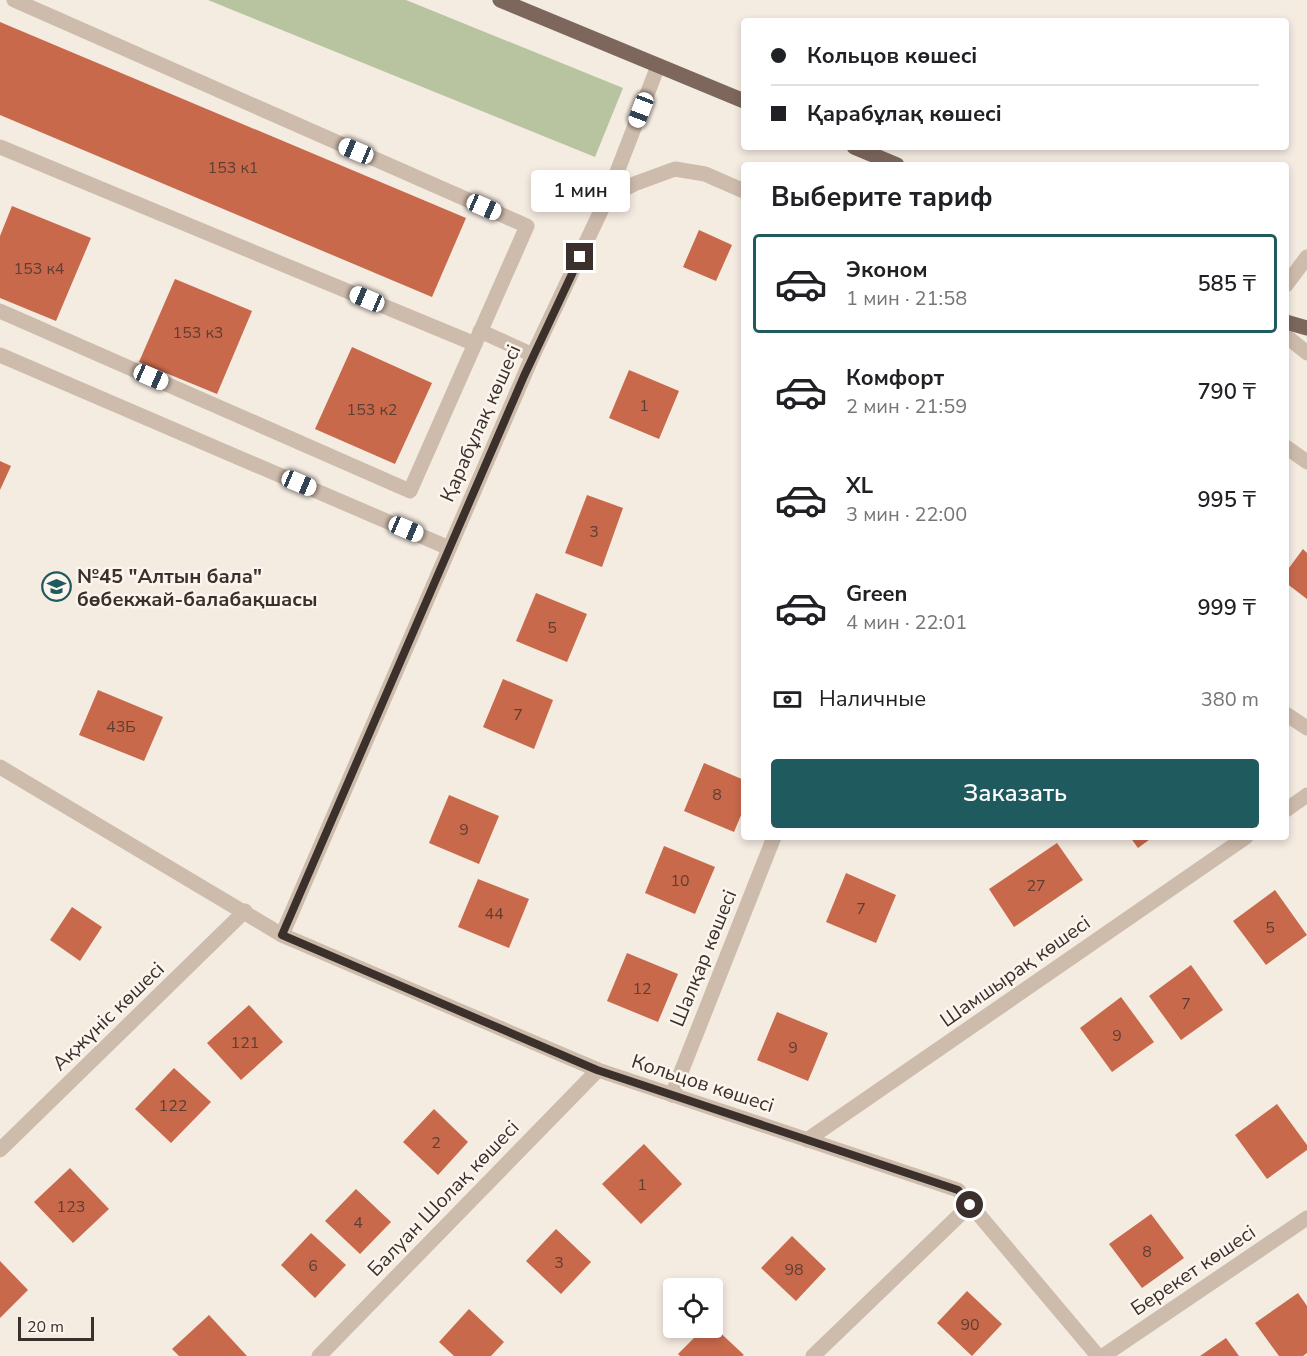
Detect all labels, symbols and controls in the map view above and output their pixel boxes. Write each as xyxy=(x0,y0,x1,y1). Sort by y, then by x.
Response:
text: Кольцов көшесі xyxy=(807,41,977,71)
car xyxy=(626,90,656,130)
text: Қарабұлақ көшесі xyxy=(807,99,1002,129)
car xyxy=(336,136,376,166)
house number: 153 к1 xyxy=(208,157,258,179)
callout: 1 мин xyxy=(530,170,630,212)
text: 1 мин xyxy=(553,177,608,204)
text: Выберите тариф xyxy=(771,179,993,216)
car xyxy=(464,191,504,223)
route end xyxy=(566,243,593,270)
text: Эконом xyxy=(846,255,928,285)
icon: car xyxy=(774,257,828,311)
house number: 153 к4 xyxy=(14,258,65,280)
text: 585 ₸ xyxy=(1197,269,1256,299)
car xyxy=(347,284,387,314)
text: 1 мин · 21:58 xyxy=(846,285,967,312)
house number: 153 к3 xyxy=(173,322,223,344)
street label: Қарабұлақ көшесі xyxy=(434,340,527,506)
car xyxy=(131,361,171,393)
text: Комфорт xyxy=(846,363,944,393)
icon: car xyxy=(774,365,828,419)
text: 790 ₸ xyxy=(1197,377,1256,407)
text: 2 мин · 21:59 xyxy=(846,393,967,420)
house number: 1 xyxy=(639,395,649,417)
house number: 153 к2 xyxy=(347,399,397,421)
car xyxy=(279,468,319,498)
text: XL xyxy=(846,471,873,501)
icon: car xyxy=(774,473,828,527)
text: 995 ₸ xyxy=(1197,485,1256,515)
text: 3 мин · 22:00 xyxy=(846,501,967,528)
car xyxy=(386,514,426,544)
house number: 3 xyxy=(589,521,599,543)
place label: №45 "Алтын бала" бөбекжай-балабақшасы xyxy=(77,563,318,613)
school or university icon: №45 "Алтын бала" бөбекжай-балабақшасы xyxy=(40,571,72,603)
text: Green xyxy=(846,579,907,609)
icon: car xyxy=(774,581,828,635)
text: 999 ₸ xyxy=(1197,593,1256,623)
text: 4 мин · 22:01 xyxy=(846,609,967,636)
house number: 5 xyxy=(547,617,557,639)
icon: cash xyxy=(771,683,804,716)
text: Наличные xyxy=(819,684,926,714)
text: 380 m xyxy=(1201,686,1259,713)
house number: 7 xyxy=(513,704,523,726)
house number: 43Б xyxy=(106,716,136,738)
button: Заказать xyxy=(771,759,1259,828)
house number: 8 xyxy=(712,784,722,806)
house number: 9 xyxy=(459,819,469,841)
house number: 10 xyxy=(670,870,690,892)
house number: 27 xyxy=(1026,875,1046,897)
street label: Шалқар көшесі xyxy=(664,886,743,1031)
house number: 7 xyxy=(856,898,866,920)
house number: 44 xyxy=(484,903,504,925)
street label: Шамшырақ көшесі xyxy=(935,909,1096,1033)
house number: 5 xyxy=(1265,917,1275,939)
street label: Ақжүніс көшесі xyxy=(46,956,170,1077)
house number: 12 xyxy=(632,978,652,1000)
house number: 7 xyxy=(1181,993,1191,1015)
house number: 9 xyxy=(1112,1025,1122,1047)
house number: 121 xyxy=(231,1032,259,1054)
house number: 9 xyxy=(788,1037,798,1059)
street label: Кольцов көшесі xyxy=(628,1048,778,1119)
house number: 122 xyxy=(159,1095,187,1117)
street label: Балуан Шолақ көшесі xyxy=(362,1114,525,1282)
house number: 2 xyxy=(431,1132,441,1154)
house number: 1 xyxy=(637,1174,647,1196)
route start xyxy=(956,1191,983,1218)
house number: 123 xyxy=(57,1196,85,1218)
house number: 4 xyxy=(353,1212,363,1234)
street label: Берекет көшесі xyxy=(1126,1219,1261,1322)
house number: 8 xyxy=(1142,1241,1152,1263)
house number: 3 xyxy=(554,1252,564,1274)
house number: 6 xyxy=(308,1255,318,1277)
house number: 98 xyxy=(784,1259,804,1281)
map controls xyxy=(663,1278,723,1338)
button: locate xyxy=(663,1278,723,1338)
scale bar xyxy=(18,1314,94,1342)
house number: 90 xyxy=(960,1314,980,1336)
text: 20 m xyxy=(27,1316,64,1338)

